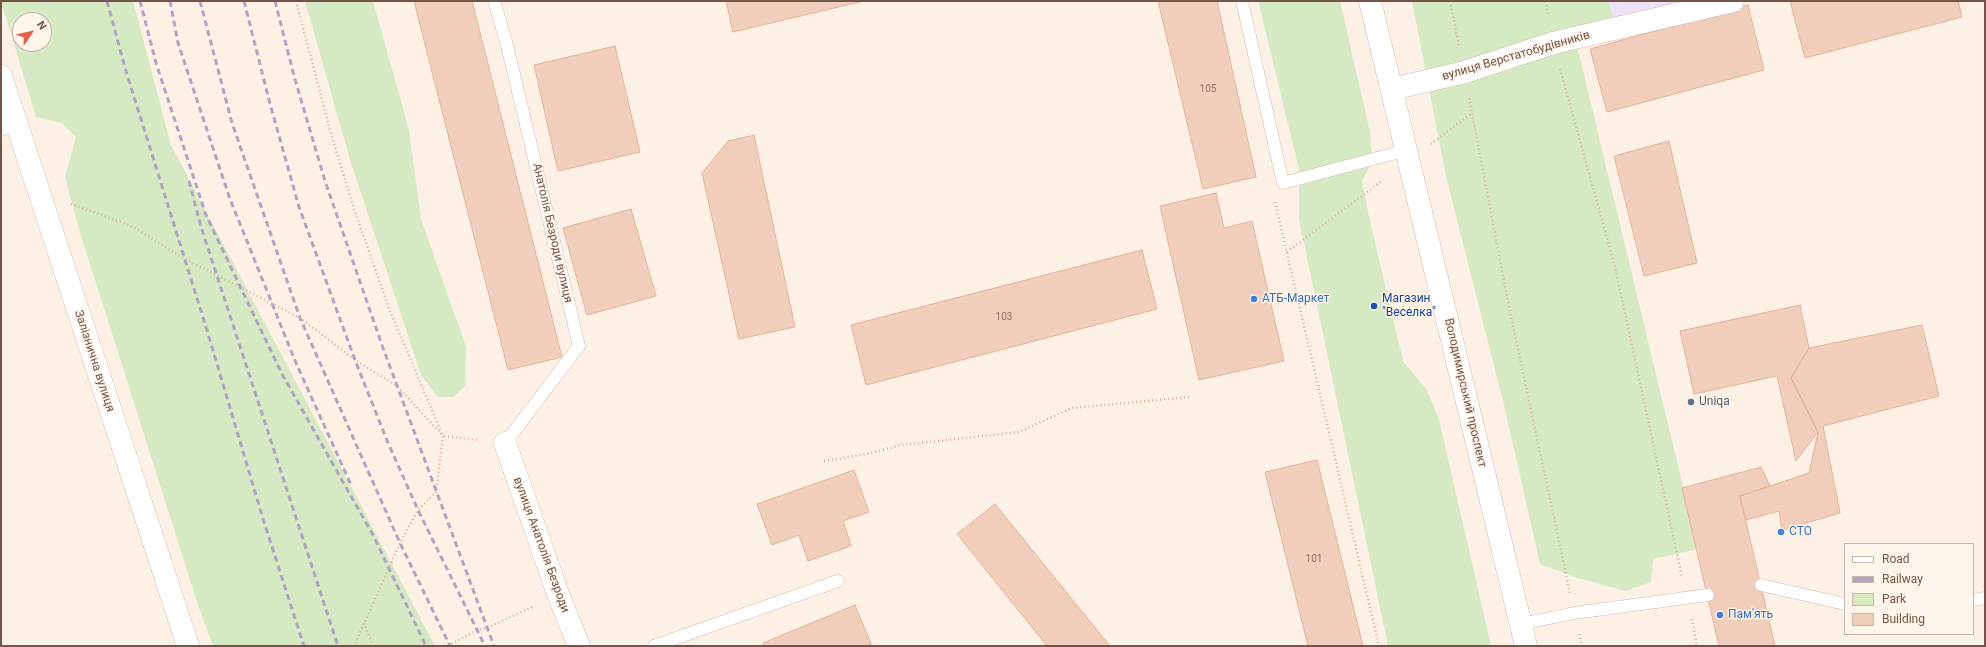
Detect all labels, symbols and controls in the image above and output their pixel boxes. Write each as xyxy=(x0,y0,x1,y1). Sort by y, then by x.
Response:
north arrow xyxy=(12,12,52,52)
text: N xyxy=(34,19,49,32)
street label: вулиця Верстатобудівників xyxy=(1440,28,1592,84)
house number: 105 xyxy=(1200,83,1216,95)
street label: Анатолія Безроди вулиця xyxy=(529,162,575,304)
place label: АТБ-Маркет xyxy=(1262,292,1329,306)
place label: Магазин "Веселка" xyxy=(1382,292,1436,320)
marker: АТБ-Маркет xyxy=(1249,294,1259,304)
marker: Магазин "Веселка" xyxy=(1369,301,1379,311)
street label: Залізнична вулиця xyxy=(71,308,117,414)
house number: 103 xyxy=(996,311,1012,323)
street label: Володимирський проспект xyxy=(1441,317,1489,469)
place label: Uniqa xyxy=(1699,395,1730,409)
marker: Uniqa xyxy=(1686,397,1696,407)
street label: вулиця Анатолія Безроди xyxy=(510,475,572,615)
place label: СТО xyxy=(1789,525,1812,539)
marker: СТО xyxy=(1776,527,1786,537)
legend xyxy=(1844,543,1974,635)
text: Road xyxy=(1882,552,1910,566)
house number: 101 xyxy=(1306,553,1322,565)
text: Railway xyxy=(1882,572,1923,586)
text: Park xyxy=(1882,592,1906,606)
place label: Пам'ять xyxy=(1728,608,1773,622)
marker: Пам'ять xyxy=(1715,610,1725,620)
text: Building xyxy=(1882,612,1925,626)

